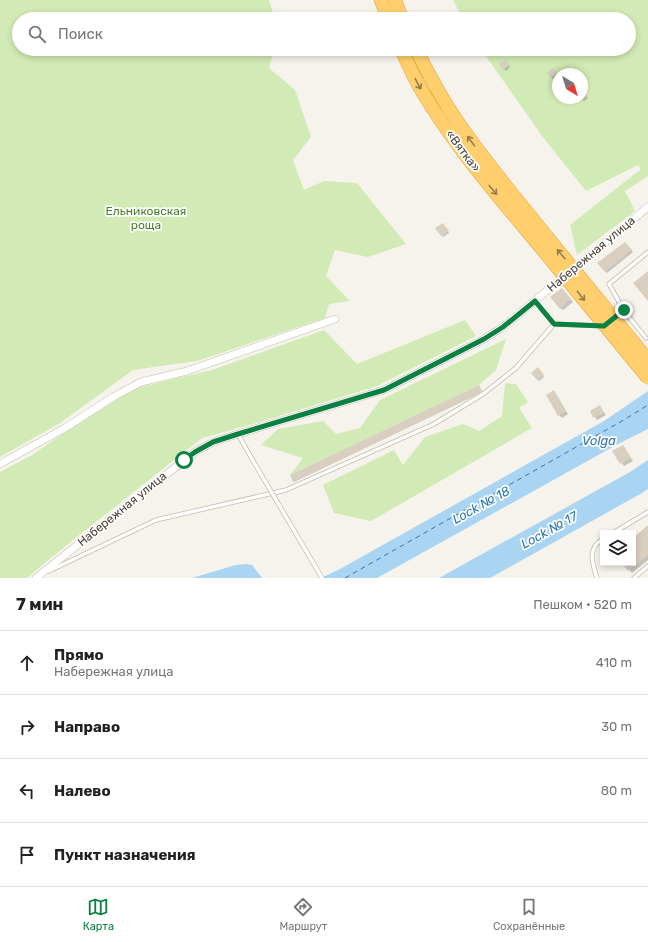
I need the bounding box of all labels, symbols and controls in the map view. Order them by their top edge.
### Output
search box [12,12,636,56]
icon: search [26,23,48,45]
text: Поиск [58,25,103,43]
north arrow [552,68,588,104]
one-way arrow [415,78,423,90]
street label: «Вятка» [443,127,483,175]
one-way arrow [467,135,475,146]
one-way arrow [489,185,498,195]
park label: Ельниковская роща [106,204,186,232]
street label: Набережная улица [544,213,638,295]
one-way arrow [556,249,565,259]
one-way arrow [576,290,585,301]
route end [615,301,633,319]
water label: Volga [582,433,616,449]
route start [175,451,193,469]
street label: Набережная улица [75,469,169,549]
water label: Lock № 18 [450,483,512,527]
water label: Lock № 17 [518,508,581,552]
map controls [600,530,636,566]
button: layers [600,530,636,566]
text: 7 мин [16,594,63,614]
text: Пешком · 520 m [533,597,632,612]
text: Прямо [54,646,104,664]
icon: ahead [16,652,38,674]
text: 410 m [596,655,632,670]
text: Набережная улица [54,664,173,679]
icon: right [16,716,38,738]
text: Направо [54,718,120,736]
text: 30 m [601,719,632,734]
icon: left [16,780,38,802]
text: Налево [54,782,111,800]
text: 80 m [601,783,632,798]
icon: arrive [16,844,38,866]
text: Пункт назначения [54,846,196,864]
tab: Карта [83,896,114,933]
tab: Маршрут [279,896,327,933]
tab: Сохранённые [493,896,565,933]

